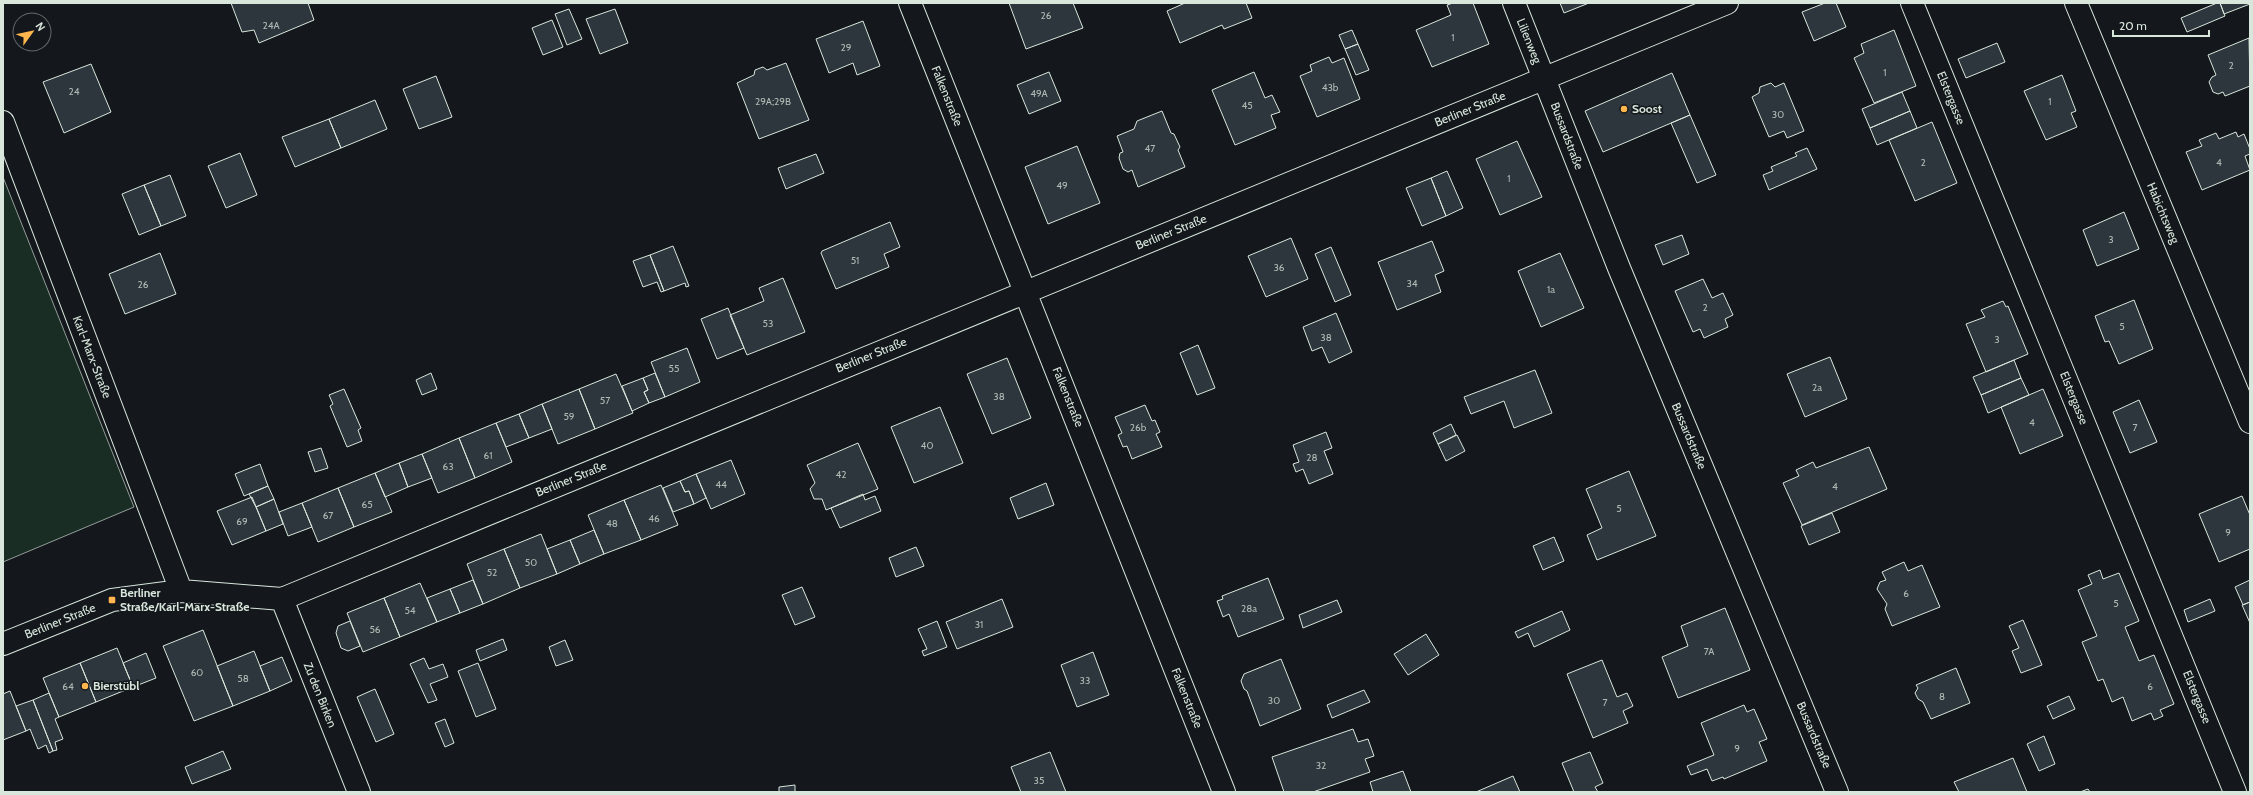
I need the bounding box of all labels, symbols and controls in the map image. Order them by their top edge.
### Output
house number: 26 [1041,9,1052,22]
north arrow [12,12,52,52]
scale bar [2113,12,2209,38]
street label: Lilienweg [1514,16,1546,67]
text: 20 m [2119,18,2147,33]
text: N [32,19,48,34]
house number: 24A [262,19,280,32]
house number: 1 [1451,31,1455,44]
house number: 29 [841,41,852,54]
house number: 2 [2228,59,2234,72]
street label: Falkenstraße [929,63,966,128]
house number: 1 [1883,66,1887,79]
street label: Elstergasse [1934,69,1969,127]
house number: 43b [1322,81,1339,94]
house number: 24 [68,85,80,98]
house number: 49A [1030,87,1049,100]
street label: Berliner Straße [1432,88,1507,130]
house number: 29A;29B [755,95,791,108]
house number: 1 [2048,95,2052,108]
house number: 45 [1241,99,1253,112]
street label: Bussardstraße [1548,100,1587,172]
place label: Soost [1632,101,1662,116]
marker: Soost [1619,104,1629,114]
house number: 30 [1772,108,1784,121]
house number: 47 [1145,142,1155,155]
house number: 2 [1920,156,1926,169]
house number: 4 [2216,156,2222,169]
house number: 1 [1507,172,1511,185]
house number: 49 [1056,179,1068,192]
street label: Habichtsweg [2144,180,2183,247]
street label: Berliner Straße [1133,211,1208,253]
house number: 3 [2108,233,2114,246]
house number: 51 [851,254,859,267]
house number: 36 [1273,261,1285,274]
house number: 34 [1406,277,1418,290]
house number: 26 [138,278,149,291]
house number: 1a [1547,283,1555,296]
house number: 2 [1702,301,1708,314]
street label: Karl-Marx-Straße [70,313,115,400]
house number: 53 [763,317,773,330]
house number: 5 [2119,320,2125,333]
house number: 38 [1320,331,1332,344]
house number: 3 [1994,333,2000,346]
street label: Berliner Straße [833,334,908,376]
house number: 55 [669,362,679,375]
street label: Falkenstraße [1050,364,1087,429]
street label: Elstergasse [2057,369,2092,427]
house number: 2a [1812,381,1822,394]
house number: 38 [993,390,1005,403]
house number: 57 [600,394,610,407]
street label: Bussardstraße [1669,400,1710,471]
house number: 59 [563,410,575,423]
house number: 4 [2029,416,2035,429]
house number: 26b [1130,421,1147,434]
house number: 7 [2132,421,2138,434]
house number: 40 [921,439,933,452]
house number: 61 [484,449,492,462]
house number: 28 [1306,451,1318,464]
street label: Berliner Straße [533,458,608,500]
house number: 63 [442,460,454,473]
house number: 42 [835,468,847,481]
house number: 44 [715,478,727,491]
house number: 4 [1832,480,1838,493]
house number: 65 [361,498,373,511]
house number: 5 [1616,502,1622,515]
house number: 67 [323,509,333,522]
house number: 46 [648,512,660,525]
house number: 69 [236,515,248,528]
house number: 48 [606,517,618,530]
house number: 9 [2225,526,2231,539]
house number: 50 [525,556,537,569]
house number: 52 [487,566,497,579]
place label: Berliner Straße/Karl-Marx-Straße [120,585,249,614]
house number: 6 [1903,587,1909,600]
marker: Berliner Straße/Karl-Marx-Straße [107,595,117,605]
house number: 5 [2113,597,2119,610]
street label: Berliner Straße [22,600,97,642]
house number: 28a [1241,602,1257,615]
house number: 54 [404,604,416,617]
house number: 31 [975,618,983,631]
house number: 56 [369,623,381,636]
house number: 7A [1704,645,1715,658]
street label: Zu den Birken [301,660,340,730]
street label: Falkenstraße [1169,665,1206,730]
house number: 60 [191,666,203,679]
street label: Elstergasse [2180,668,2215,726]
house number: 58 [237,672,249,685]
house number: 33 [1080,674,1090,687]
place label: Bierstübl [93,678,139,693]
house number: 64 [62,680,74,693]
house number: 6 [2147,680,2153,693]
marker: Bierstübl [80,681,90,691]
house number: 8 [1939,690,1945,703]
house number: 30 [1268,694,1280,707]
house number: 7 [1602,696,1608,709]
street label: Bussardstraße [1794,699,1835,770]
house number: 9 [1734,742,1740,755]
house number: 32 [1316,759,1326,772]
house number: 35 [1034,774,1044,787]

